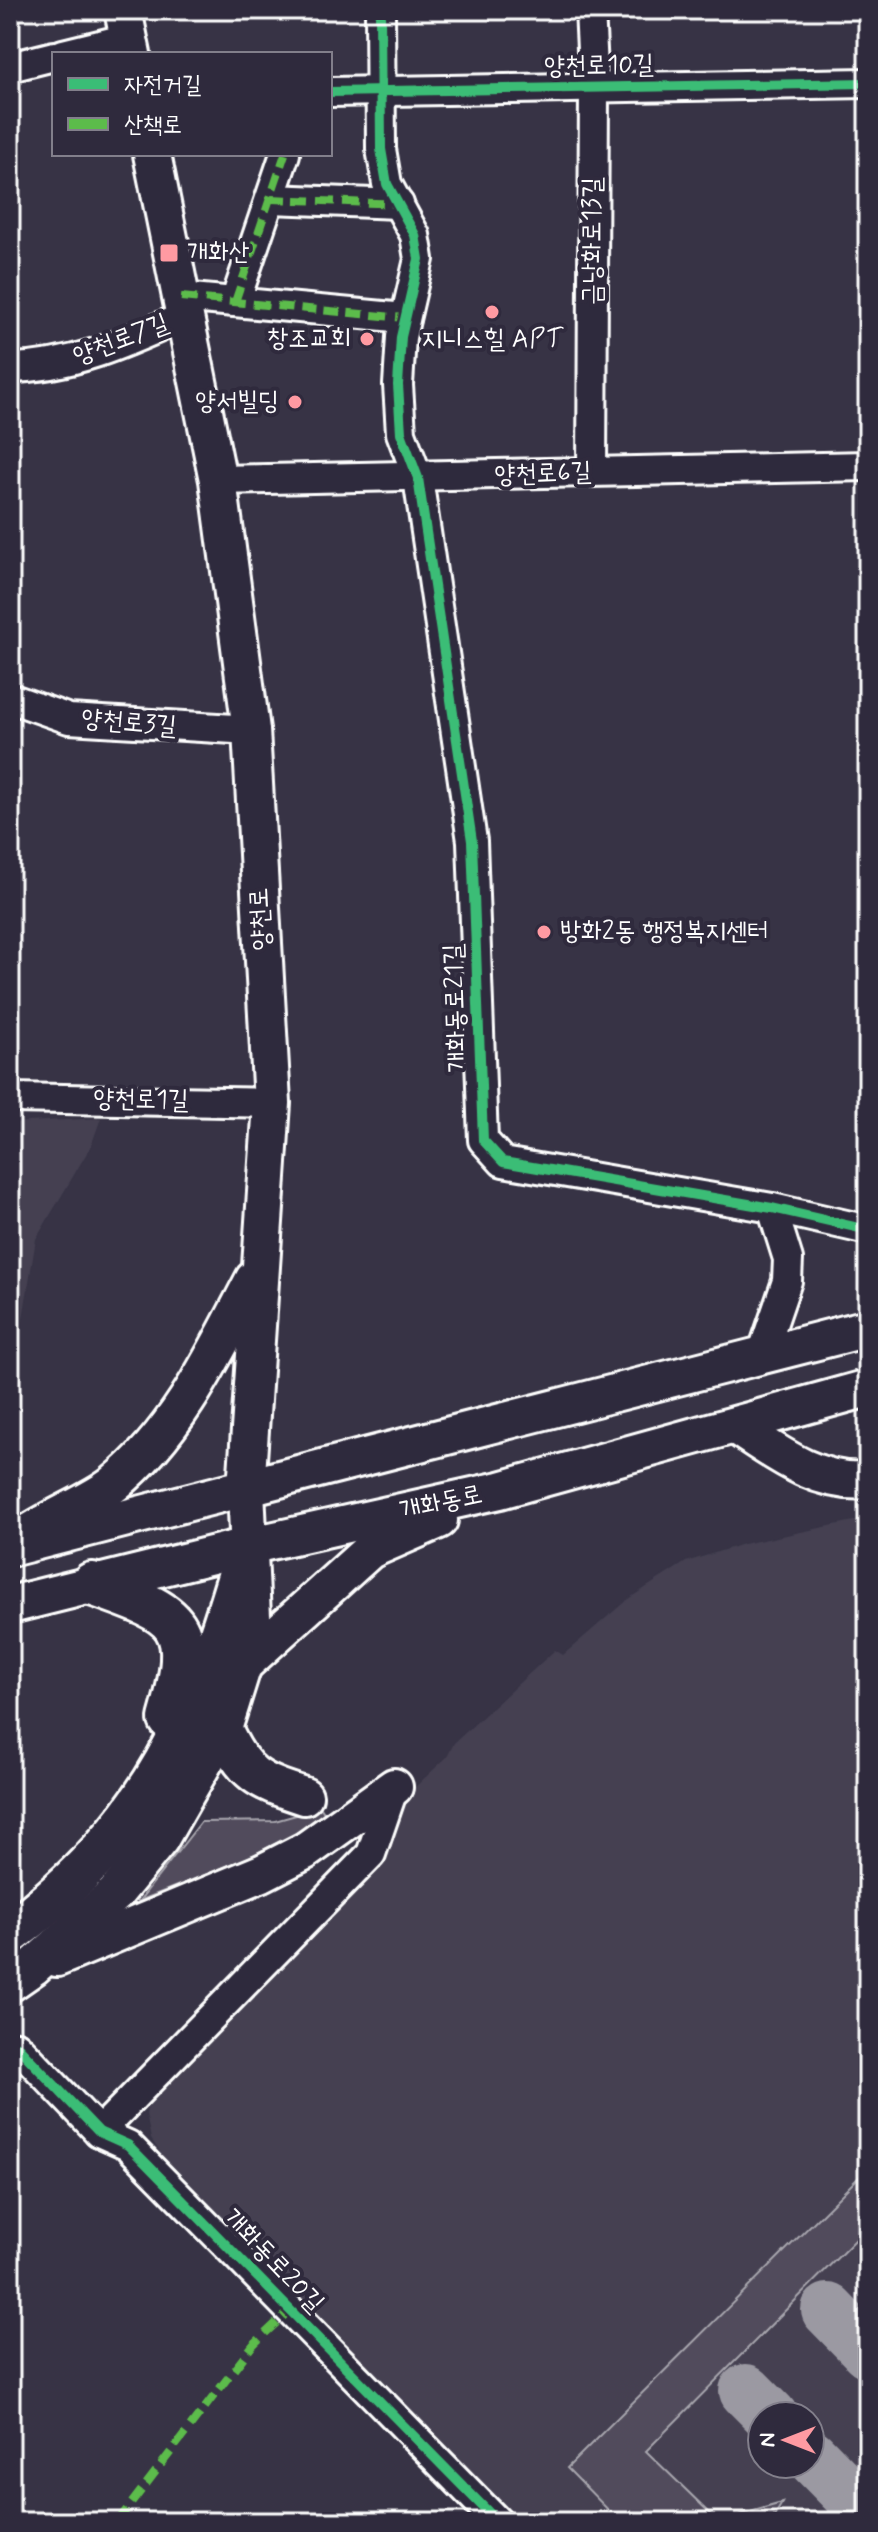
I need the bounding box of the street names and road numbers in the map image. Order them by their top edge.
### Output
street label: 양천로10길 [544,48,654,84]
street label: 금낭화로13길 [576,177,610,305]
street label: 양천로7길 [68,306,174,374]
street label: 양천로6길 [494,455,592,493]
street label: 양천로3길 [80,702,178,744]
street label: 양천로 [242,887,280,951]
street label: 개화동로21길 [437,943,475,1073]
street label: 양천로1길 [93,1082,189,1118]
street label: 개화동로 [397,1478,485,1528]
street label: 개화동로20길 [215,2202,331,2320]

